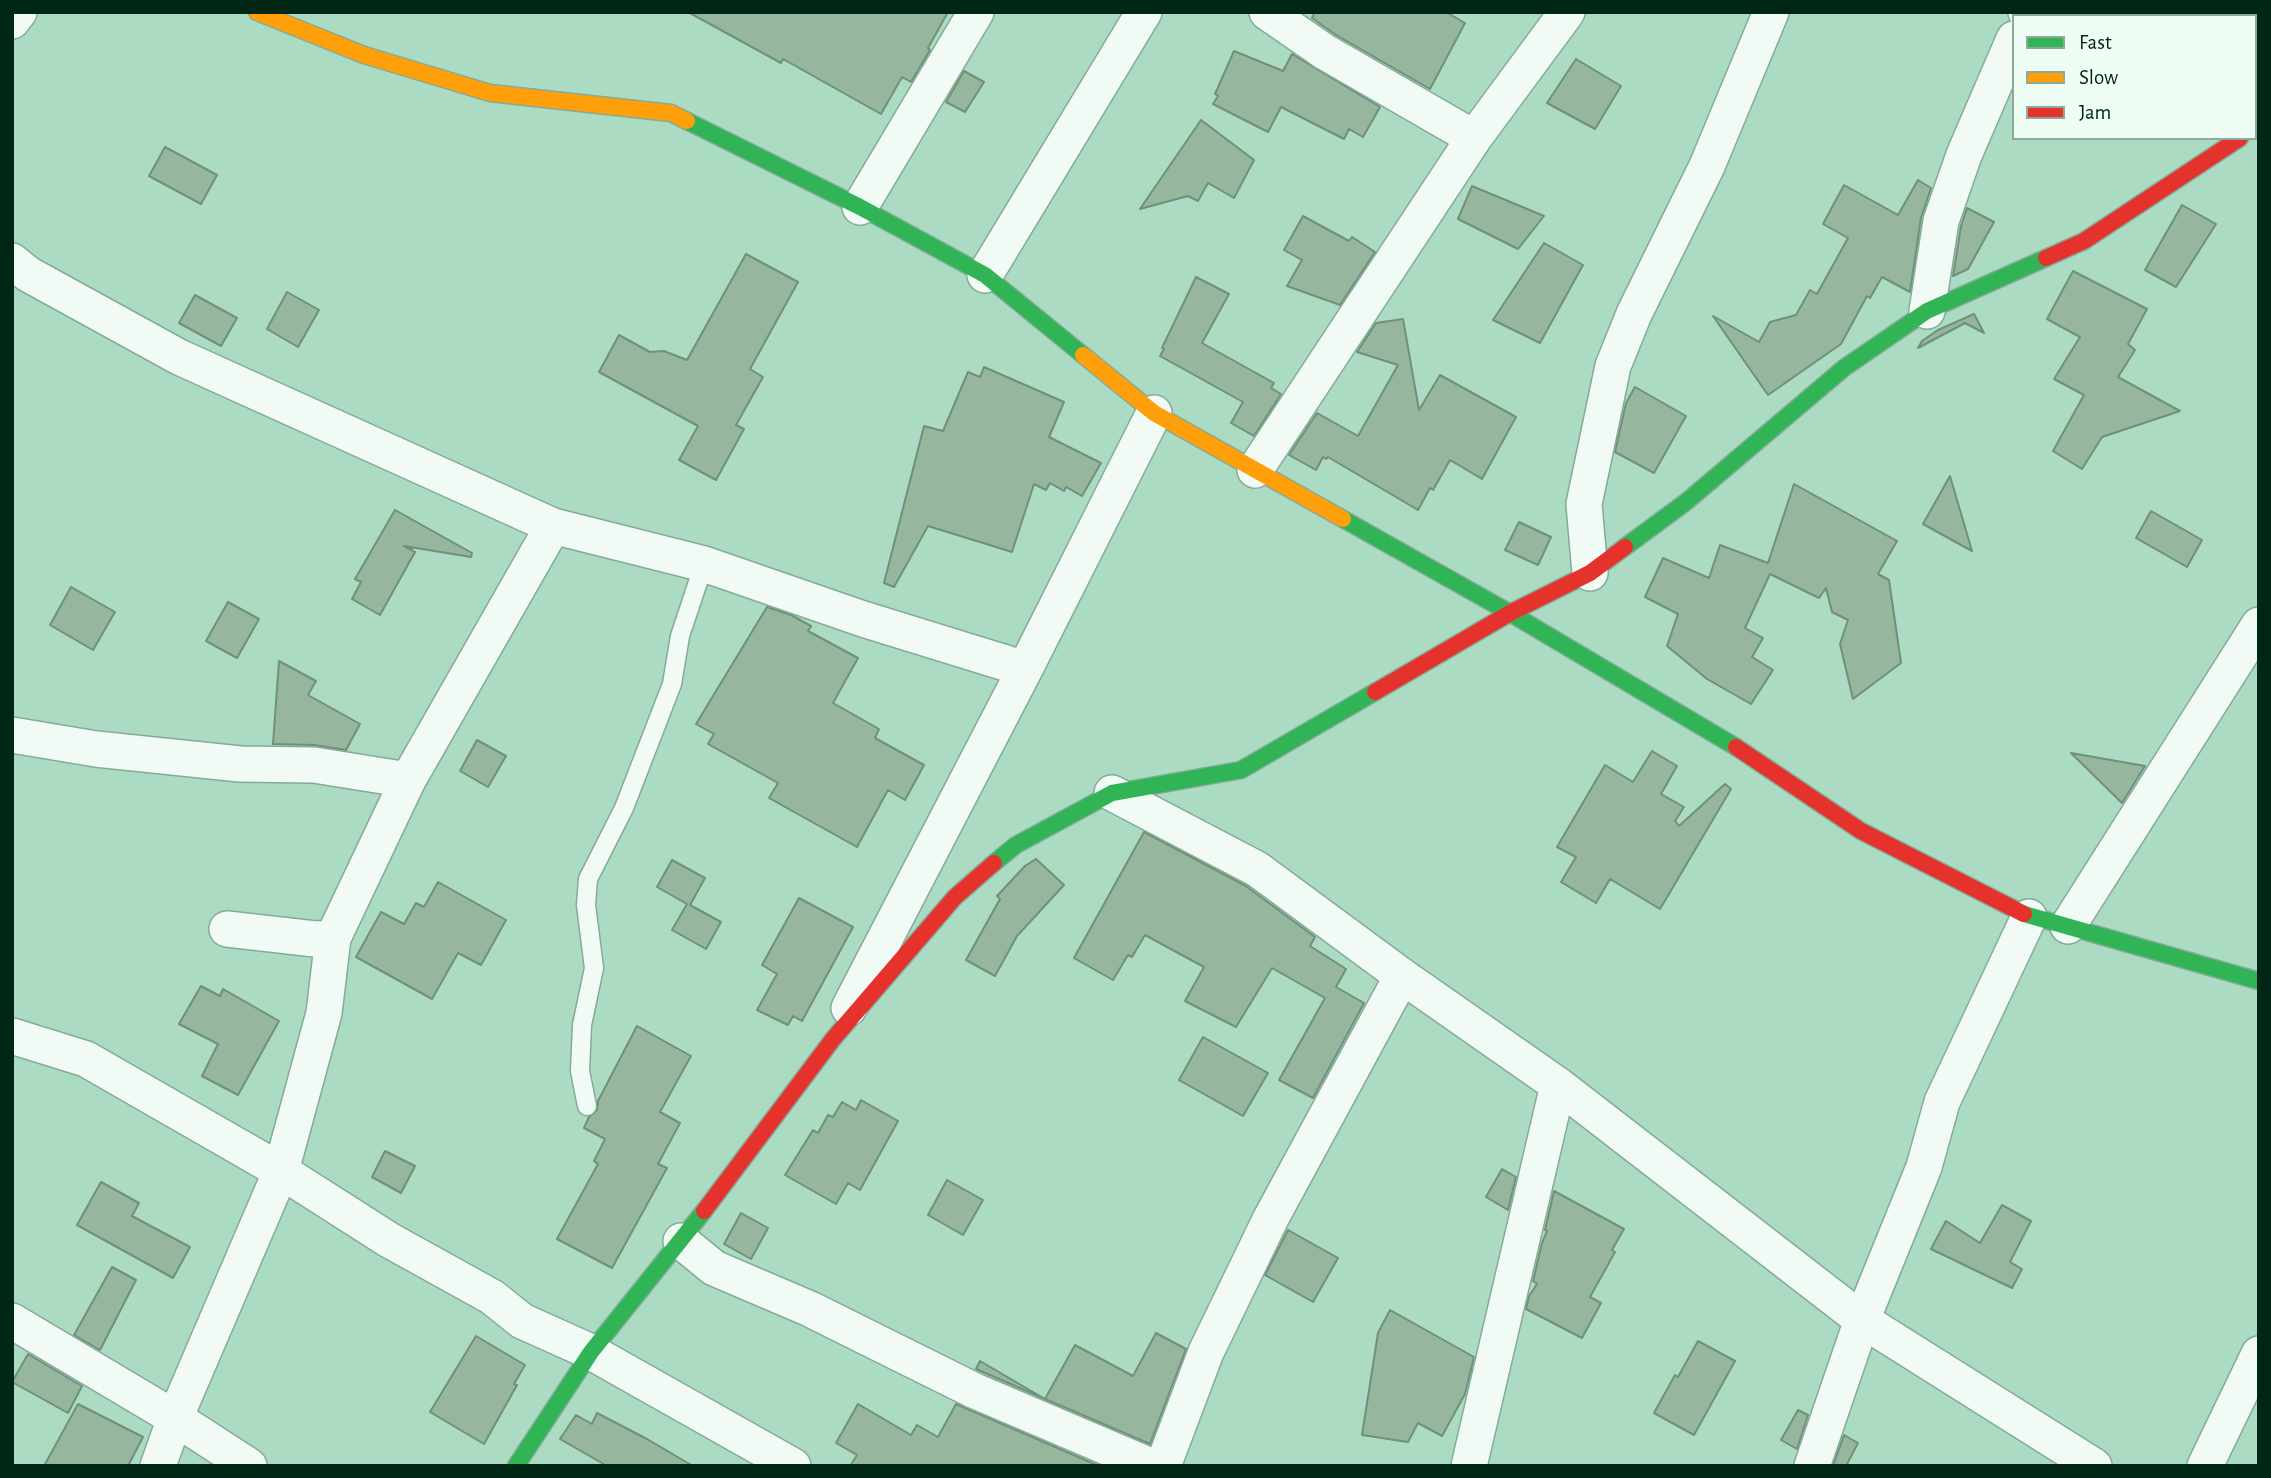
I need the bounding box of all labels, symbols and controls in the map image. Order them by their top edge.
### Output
legend [2012,14,2257,140]
text: Fast [2079,32,2112,53]
text: Slow [2079,67,2118,88]
text: Jam [2079,102,2111,123]

